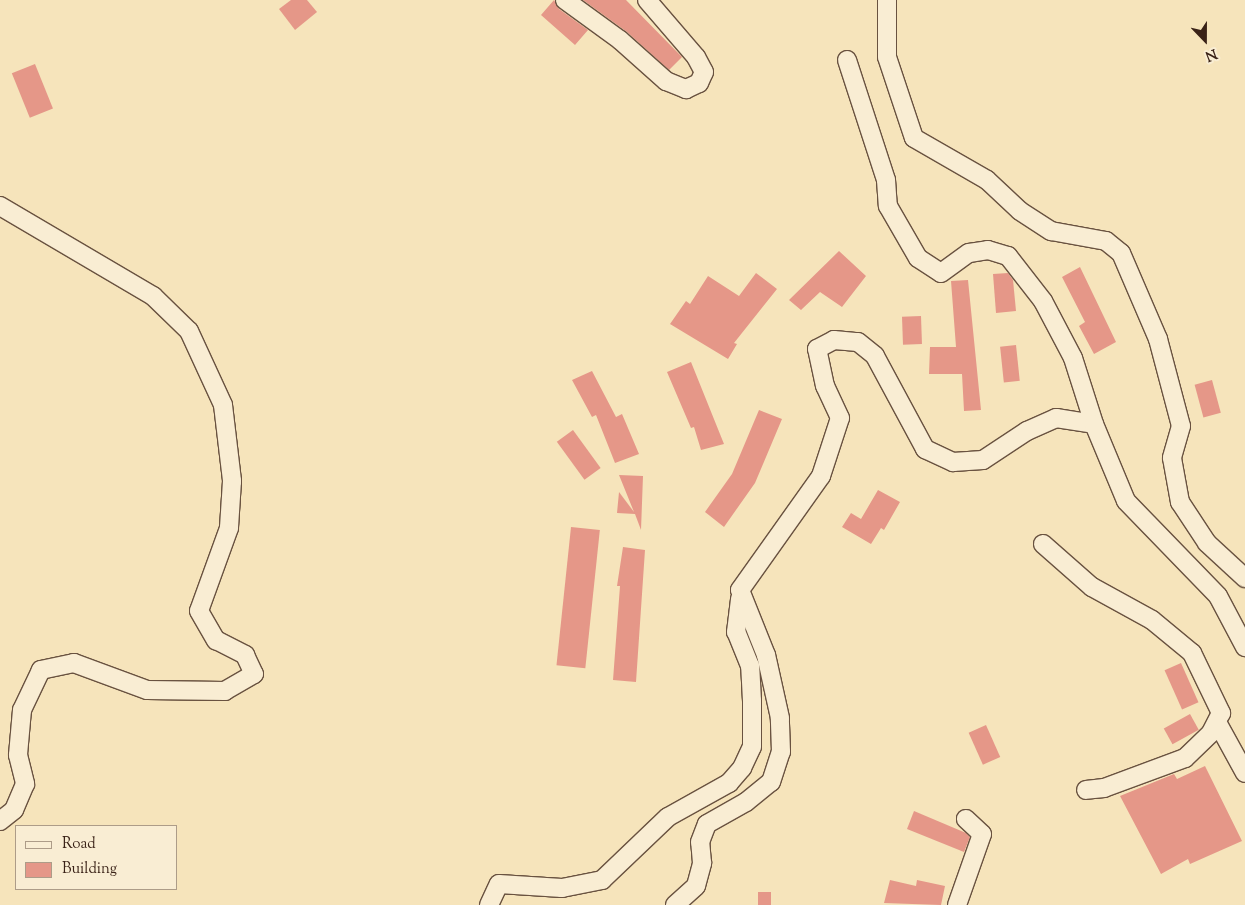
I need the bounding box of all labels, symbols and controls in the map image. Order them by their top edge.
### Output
north arrow [1180,15,1230,65]
text: N [1202,43,1220,65]
legend [15,825,178,890]
text: Road [62,834,96,855]
text: Building [62,859,117,880]

